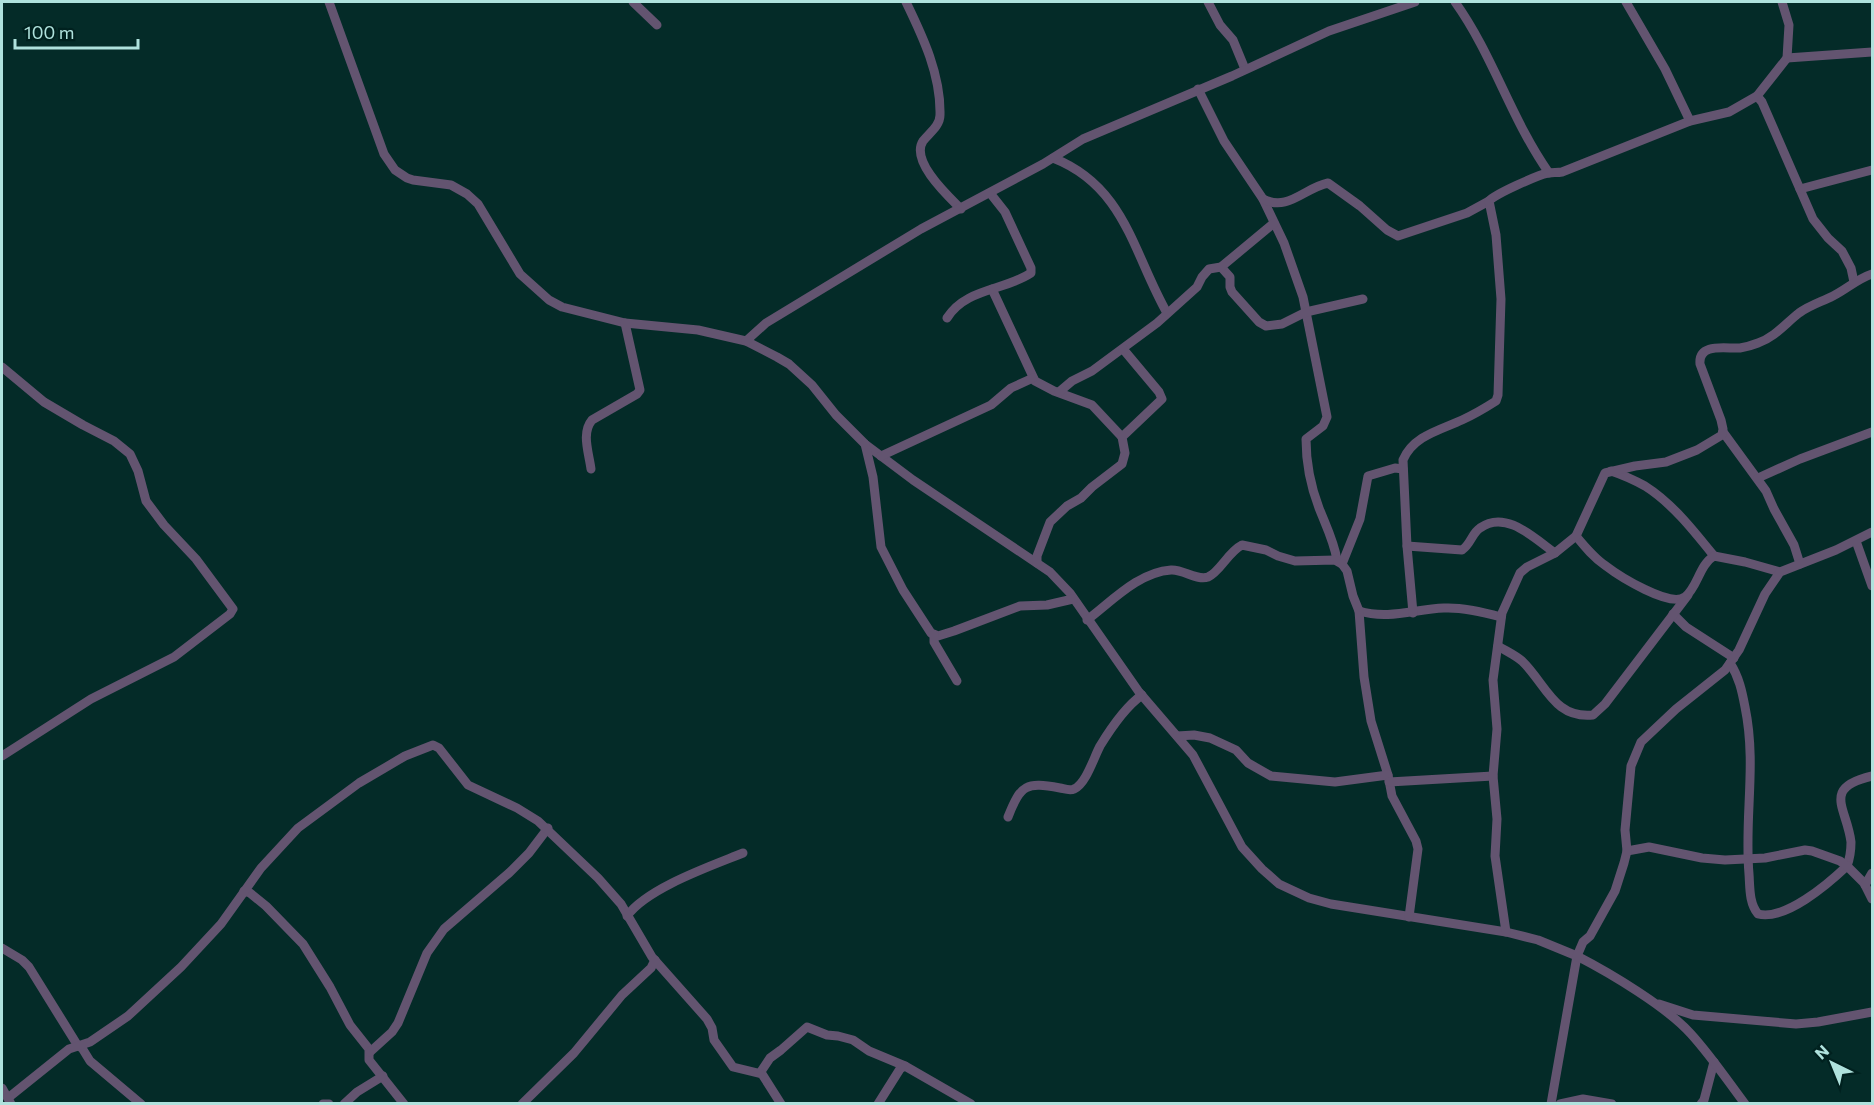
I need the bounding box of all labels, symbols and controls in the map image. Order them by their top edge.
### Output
scale bar [15,12,138,50]
text: 100 m [24,21,74,43]
north arrow [1802,1033,1862,1093]
text: N [1811,1041,1832,1063]

